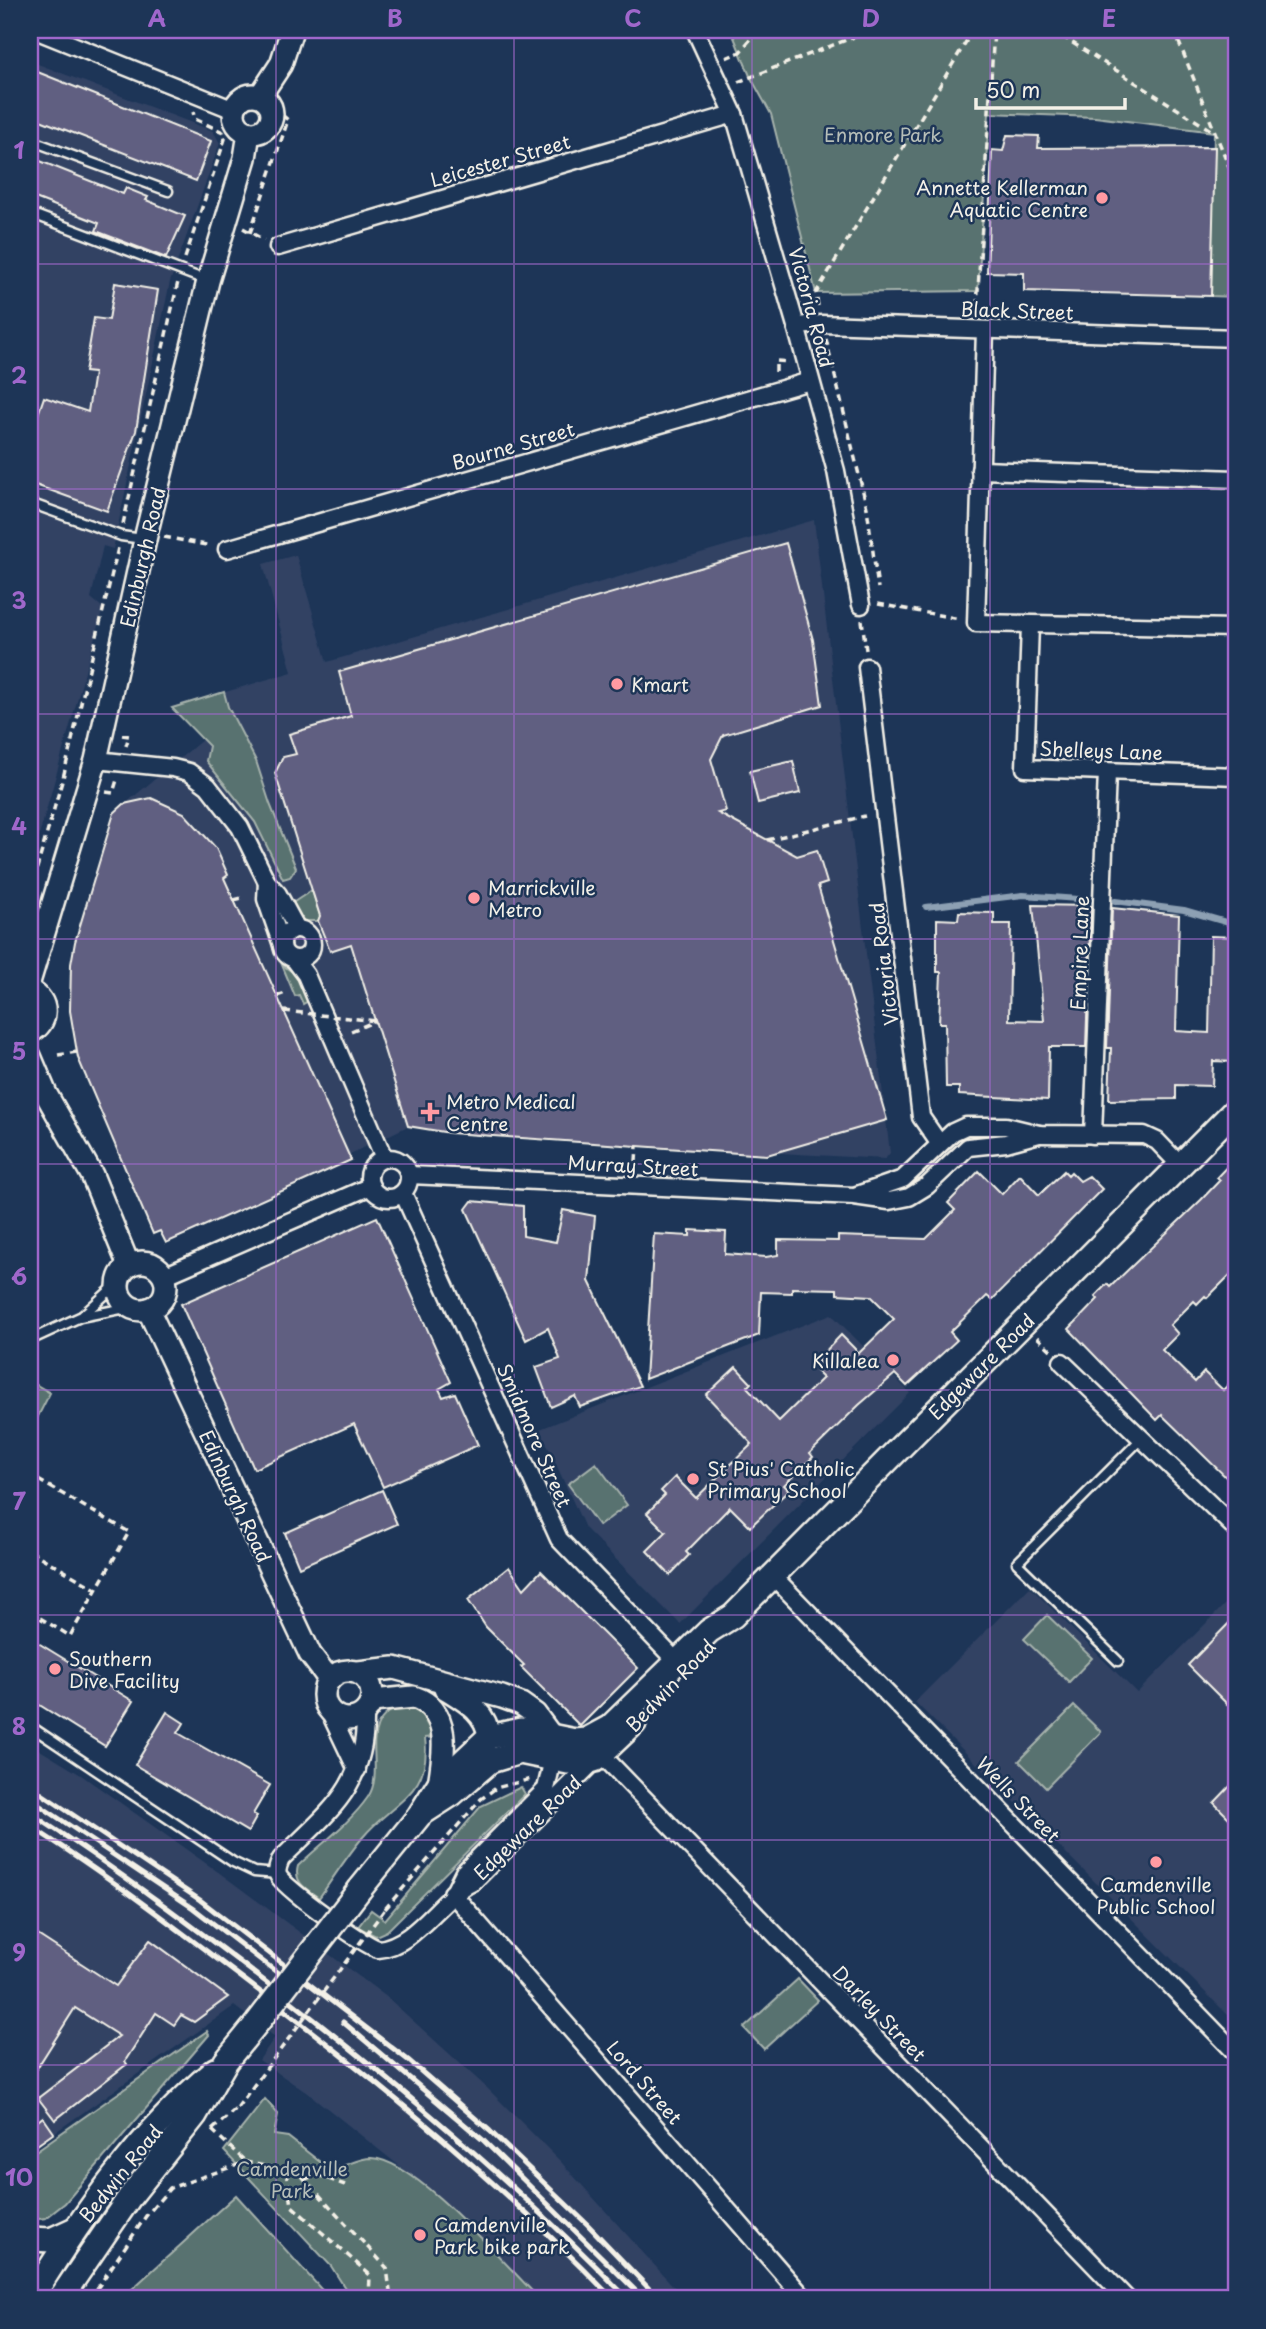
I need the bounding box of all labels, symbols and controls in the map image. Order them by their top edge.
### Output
text: A [148,0,166,35]
text: B [387,0,403,35]
text: C [624,0,642,35]
text: D [862,0,880,35]
text: E [1102,0,1116,35]
scale bar [976,66,1124,110]
text: 50 m [986,73,1040,105]
park label: Enmore Park [824,120,942,148]
street label: Leicester Street [427,127,574,193]
text: 1 [14,132,25,167]
place label: Annette Kellerman Aquatic Centre [916,173,1088,223]
marker: Annette Kellerman Aquatic Centre [1094,190,1110,206]
street label: Victoria Road [782,244,842,370]
street label: Black Street [960,294,1074,326]
text: 2 [11,357,27,392]
street label: Bourne Street [448,414,578,476]
street label: Edinburgh Road [112,484,172,630]
text: 3 [11,582,27,617]
place label: Kmart [631,670,689,698]
marker: Kmart [609,676,625,692]
street label: Shelleys Lane [1039,734,1163,766]
text: 4 [11,808,27,843]
place label: Marrickville Metro [488,873,596,923]
marker: Marrickville Metro [466,890,482,906]
street label: Empire Lane [1063,895,1095,1011]
street label: Victoria Road [862,901,904,1027]
text: 5 [12,1033,26,1068]
place label: Metro Medical Centre [446,1087,576,1137]
marker: Metro Medical Centre [420,1102,440,1122]
street label: Murray Street [567,1148,699,1182]
text: 6 [11,1258,27,1293]
street label: Edgeware Road [921,1306,1041,1426]
place label: Killalea [812,1346,879,1374]
marker: Killalea [885,1352,901,1368]
street label: Smidmore Street [491,1358,579,1512]
street label: Edinburgh Road [193,1425,279,1567]
place label: St Pius' Catholic Primary School [707,1454,854,1504]
marker: St Pius' Catholic Primary School [685,1471,701,1487]
text: 7 [12,1483,26,1518]
street label: Bedwin Road [619,1632,721,1738]
place label: Southern Dive Facility [69,1644,180,1694]
marker: Southern Dive Facility [47,1661,63,1677]
text: 8 [12,1708,26,1743]
street label: Wells Street [971,1750,1067,1848]
street label: Edgeware Road [467,1768,587,1886]
marker: Camdenville Public School [1148,1854,1164,1870]
place label: Camdenville Public School [1097,1870,1215,1920]
text: 9 [12,1934,26,1969]
street label: Darley Street [827,1959,933,2067]
street label: Lord Street [601,2034,689,2130]
street label: Bedwin Road [72,2118,168,2228]
park label: Camdenville Park [236,2154,348,2204]
text: 10 [5,2159,33,2194]
place label: Camdenville Park bike park [434,2210,570,2260]
marker: Camdenville Park bike park [412,2227,428,2243]

